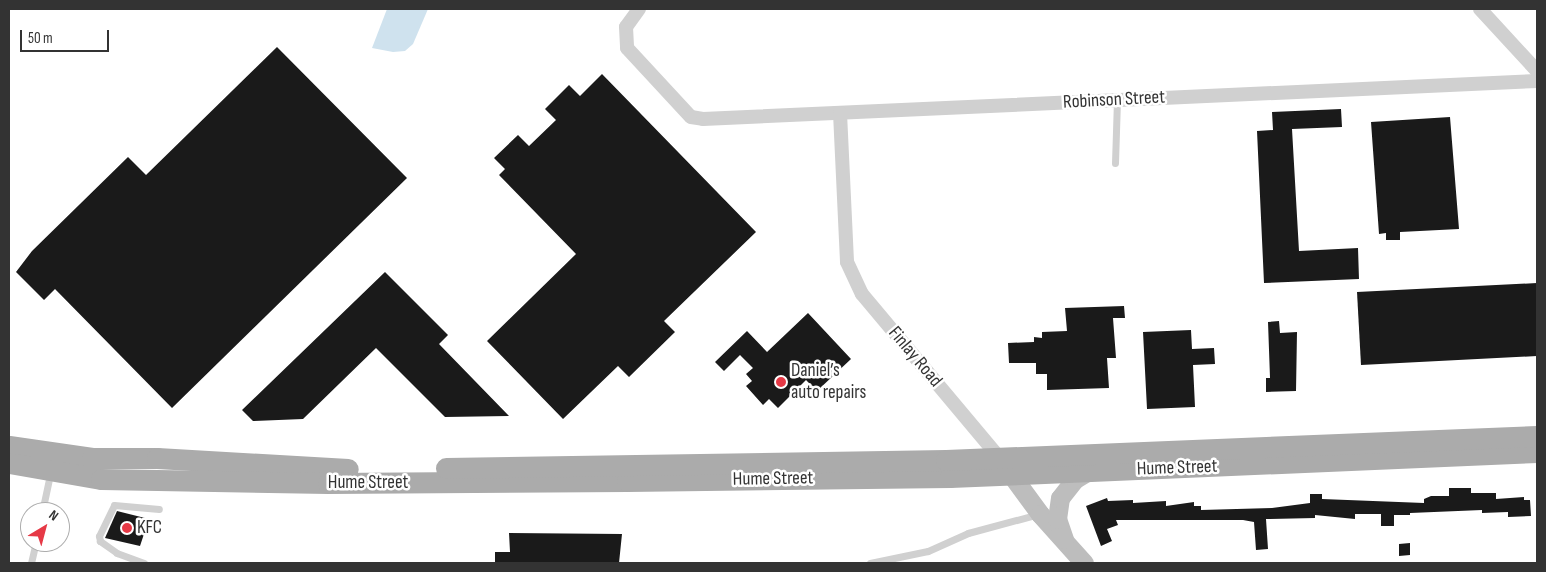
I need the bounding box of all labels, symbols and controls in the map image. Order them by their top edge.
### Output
scale bar [22,20,111,52]
text: 50 m [28,29,53,48]
street label: Robinson Street [1063,86,1165,114]
street label: Finlay Road [883,322,947,392]
place label: Daniel’s auto repairs [791,360,866,404]
marker: Daniel’s auto repairs [775,376,787,388]
street label: Hume Street [1136,455,1218,481]
street label: Hume Street [733,467,813,491]
street label: Hume Street [328,472,408,494]
north arrow [20,502,70,552]
text: N [46,506,62,524]
place label: KFC [137,517,162,539]
marker: KFC [121,522,133,534]

